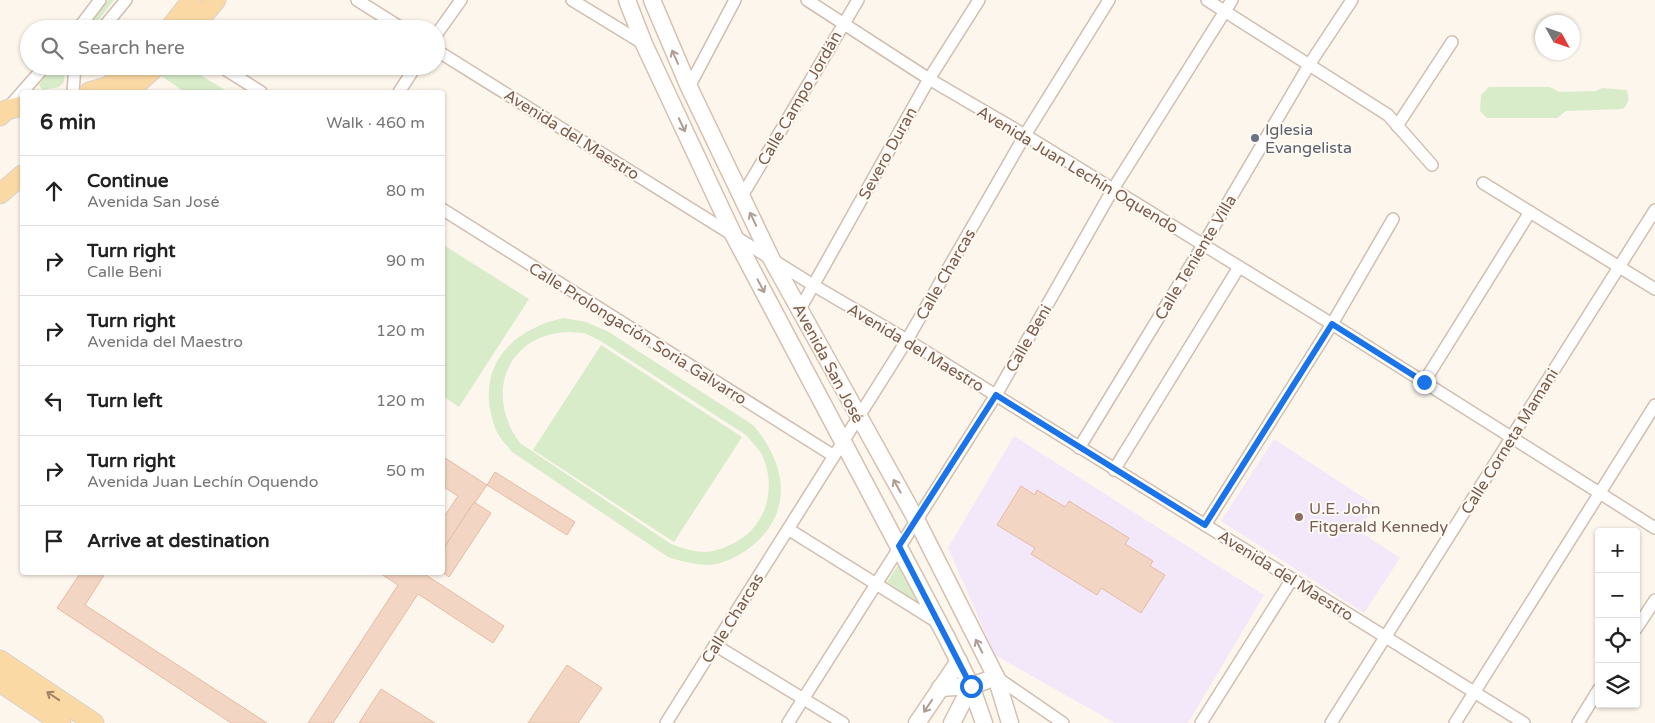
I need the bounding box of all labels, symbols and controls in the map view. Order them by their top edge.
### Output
north arrow [1535,15,1580,60]
search box [20,20,445,75]
street label: Calle Campo Jordán [753,28,847,169]
icon: search [38,34,66,62]
text: Search here [78,37,185,59]
one-way arrow [670,50,680,65]
street label: Avenida del Maestro [500,85,643,185]
street label: Avenida Juan Lechín Oquendo [973,102,1182,238]
street label: Severo Duran [854,104,921,203]
text: 6 min [40,110,96,135]
text: Walk · 460 m [326,113,425,133]
one-way arrow [677,117,687,132]
place label: Iglesia Evangelista [1265,120,1352,158]
marker: Iglesia Evangelista [1249,132,1261,144]
text: Continue [87,170,169,192]
icon: ahead [40,177,68,205]
text: 80 m [386,181,425,201]
street label: Calle Teniente Villa [1151,191,1241,324]
text: Avenida San José [87,192,219,212]
one-way arrow [748,212,758,227]
street label: Calle Charcas [912,225,980,324]
text: Turn right [87,240,175,262]
icon: right [40,247,68,275]
text: 90 m [386,251,425,271]
street label: Calle Prolongación Soria Galvarro [525,258,750,409]
text: Calle Beni [87,262,162,282]
one-way arrow [757,278,766,293]
street label: Avenida del Maestro [844,299,987,397]
street label: Avenida San José [788,300,868,427]
street label: Calle Beni [1001,301,1056,376]
text: Turn right [87,310,175,332]
icon: right [40,317,68,345]
text: 120 m [376,321,425,341]
text: Avenida del Maestro [87,332,243,352]
street label: Calle Corneta Mamani [1457,365,1563,518]
route end [1413,371,1436,394]
icon: left [40,387,68,415]
text: Turn left [87,390,163,412]
text: 120 m [376,391,425,411]
text: Turn right [87,450,175,472]
icon: right [40,457,68,485]
text: 50 m [386,461,425,481]
text: Avenida Juan Lechín Oquendo [87,472,318,492]
one-way arrow [891,479,901,493]
place label: U.E. John Fitgerald Kennedy [1309,499,1448,537]
marker: U.E. John Fitgerald Kennedy [1293,511,1305,523]
street label: Avenida del Maestro [1214,526,1357,626]
icon: arrive [40,527,68,555]
map controls [1595,528,1640,708]
button: + [1595,528,1640,573]
text: Arrive at destination [87,530,270,552]
street label: Calle Charcas [697,570,768,667]
button: − [1595,573,1640,618]
button: locate [1595,618,1640,663]
one-way arrow [974,638,984,653]
button: layers [1595,663,1640,708]
route start [960,675,983,698]
one-way arrow [47,691,61,701]
one-way arrow [923,698,933,712]

